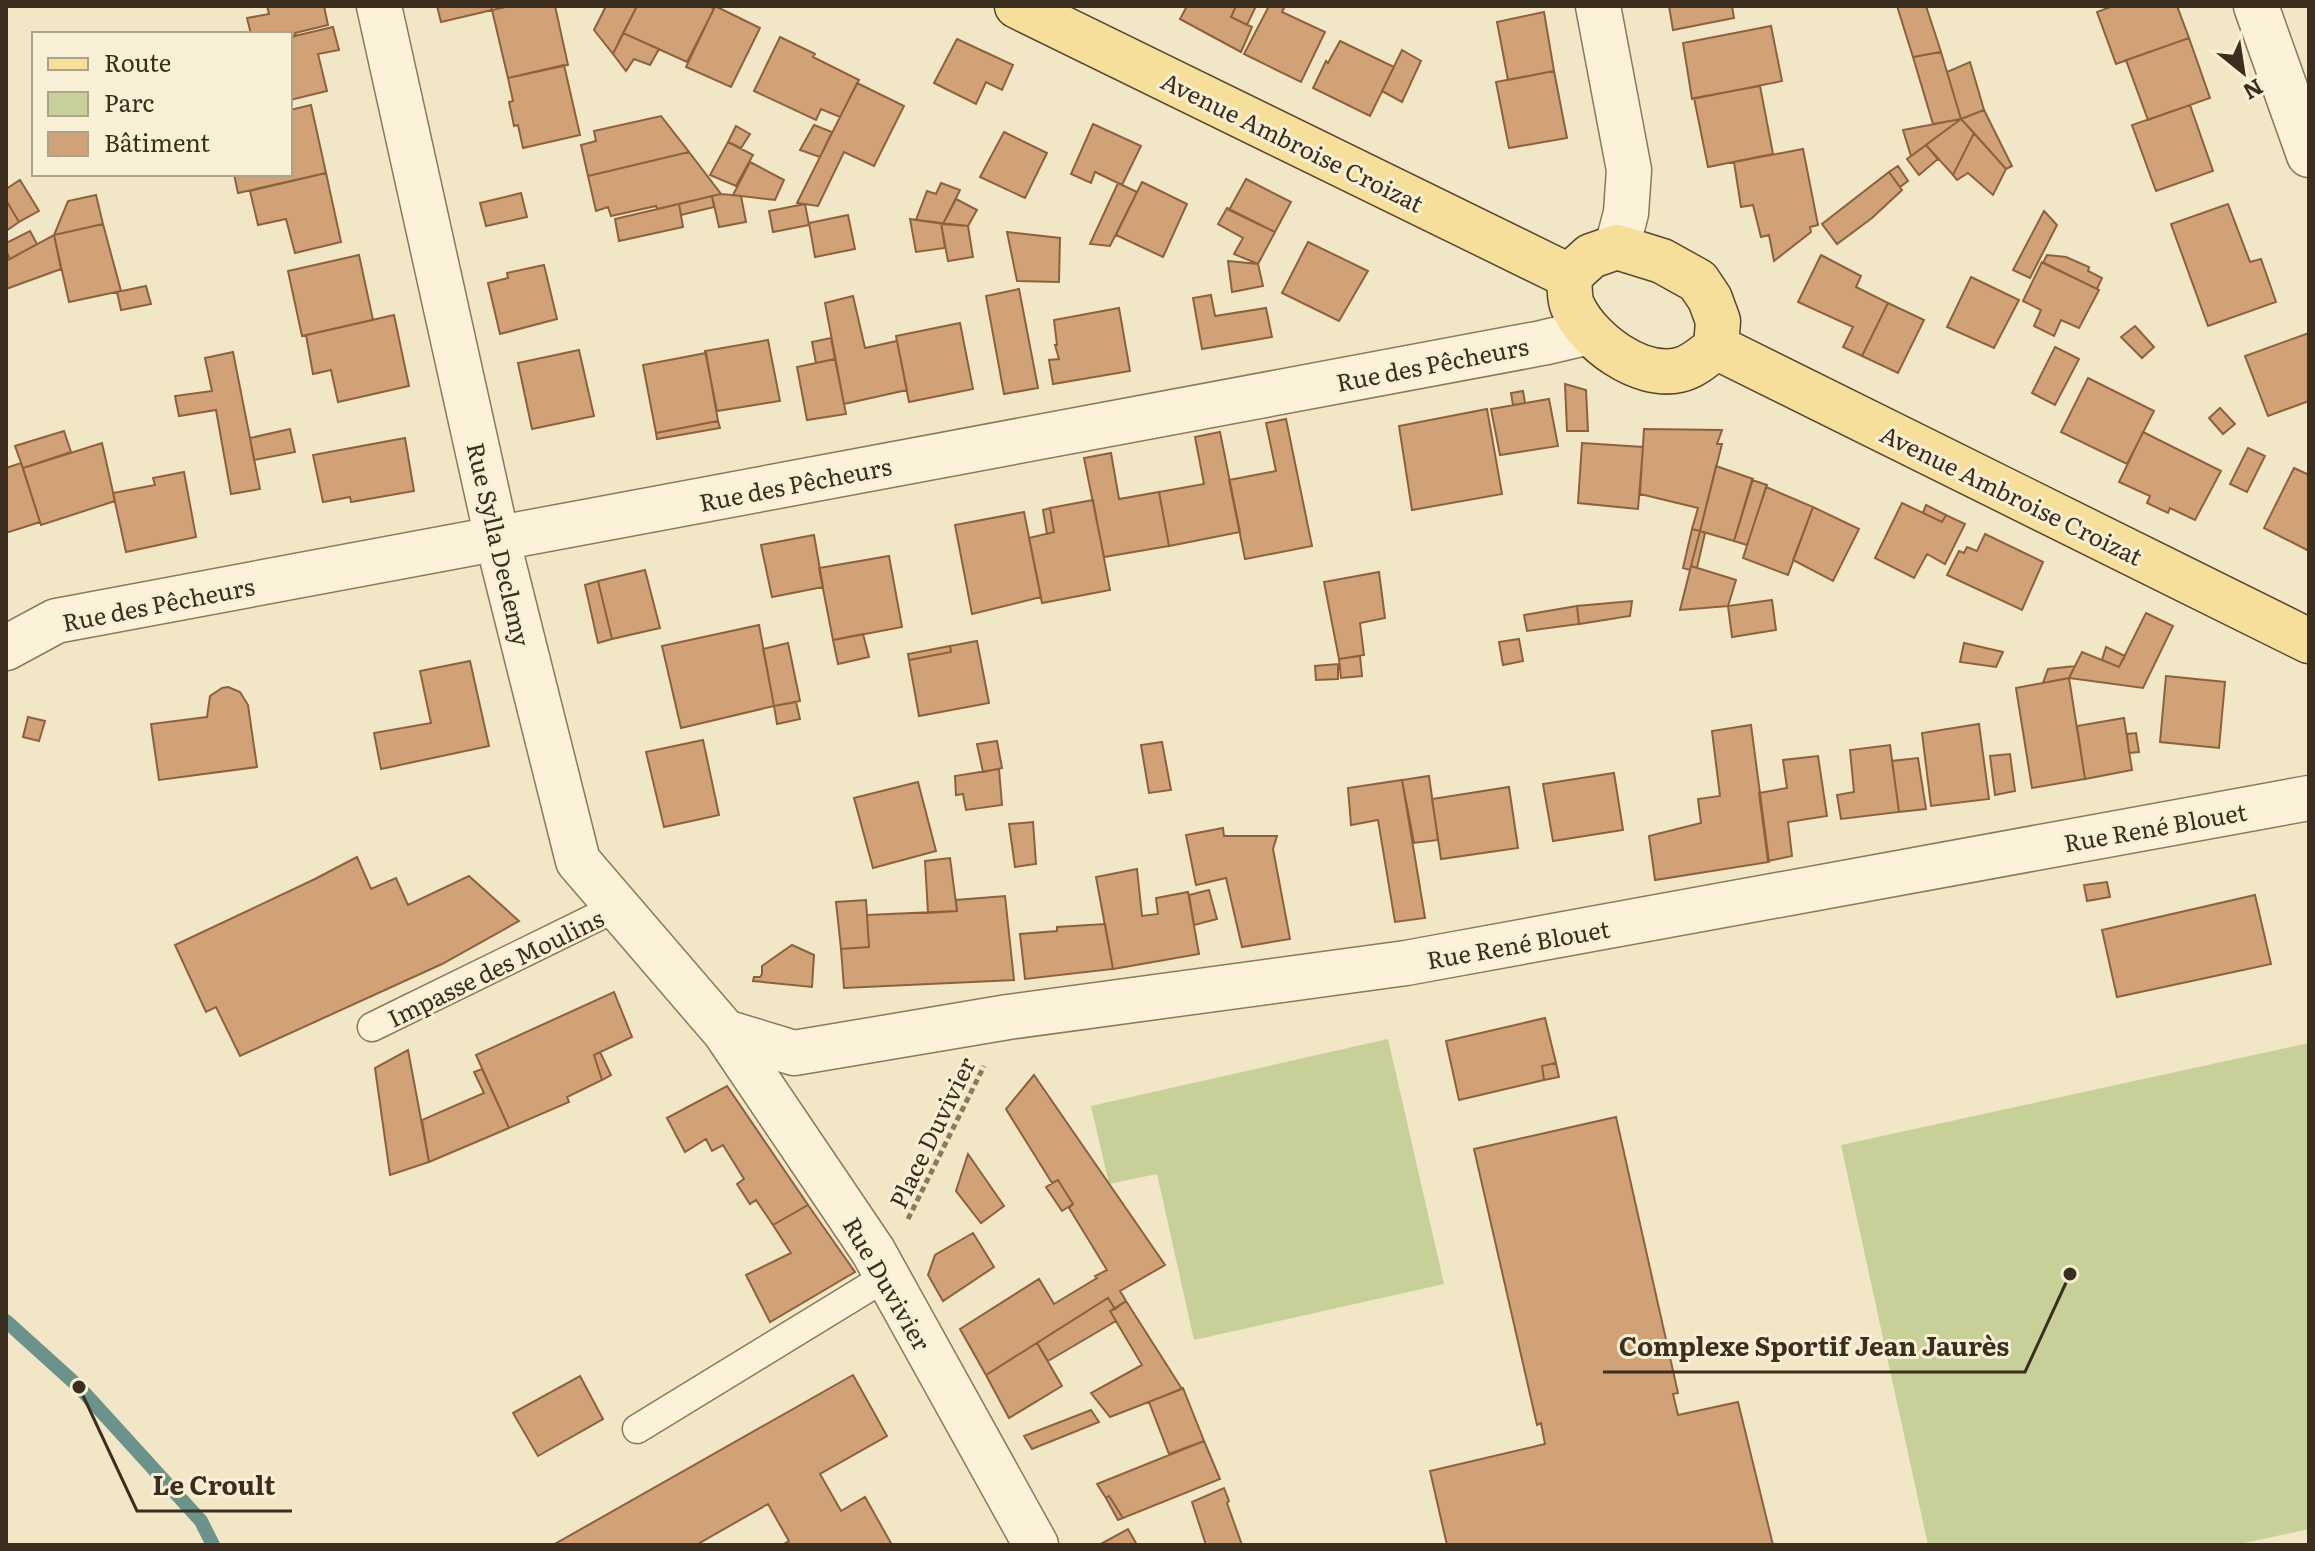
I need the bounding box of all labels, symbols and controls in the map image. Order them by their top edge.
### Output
legend [32,32,292,176]
north arrow [2203,32,2283,112]
text: Route [104,44,171,79]
street label: Avenue Ambroise Croizat [1156,62,1430,220]
text: N [2238,72,2270,110]
text: Parc [104,84,154,119]
text: Bâtiment [104,124,210,159]
street label: Rue des Pêcheurs [1333,327,1531,399]
street label: Avenue Ambroise Croizat [1875,415,2149,573]
street label: Rue Sylla Declemy [460,439,540,649]
street label: Rue des Pêcheurs [696,447,894,519]
street label: Rue des Pêcheurs [59,567,257,639]
street label: Rue René Blouet [2061,793,2250,859]
street label: Impasse des Moulins [381,899,609,1035]
street label: Rue René Blouet [1424,910,1613,976]
street label: Place Duvivier [879,1050,983,1214]
street label: Rue Duvivier [836,1210,941,1357]
callout: Complexe Sportif Jean Jaurès [1603,1322,2025,1372]
text: Complexe Sportif Jean Jaurès [1619,1325,2009,1364]
callout: Le Croult [137,1461,292,1511]
text: Le Croult [153,1464,276,1503]

